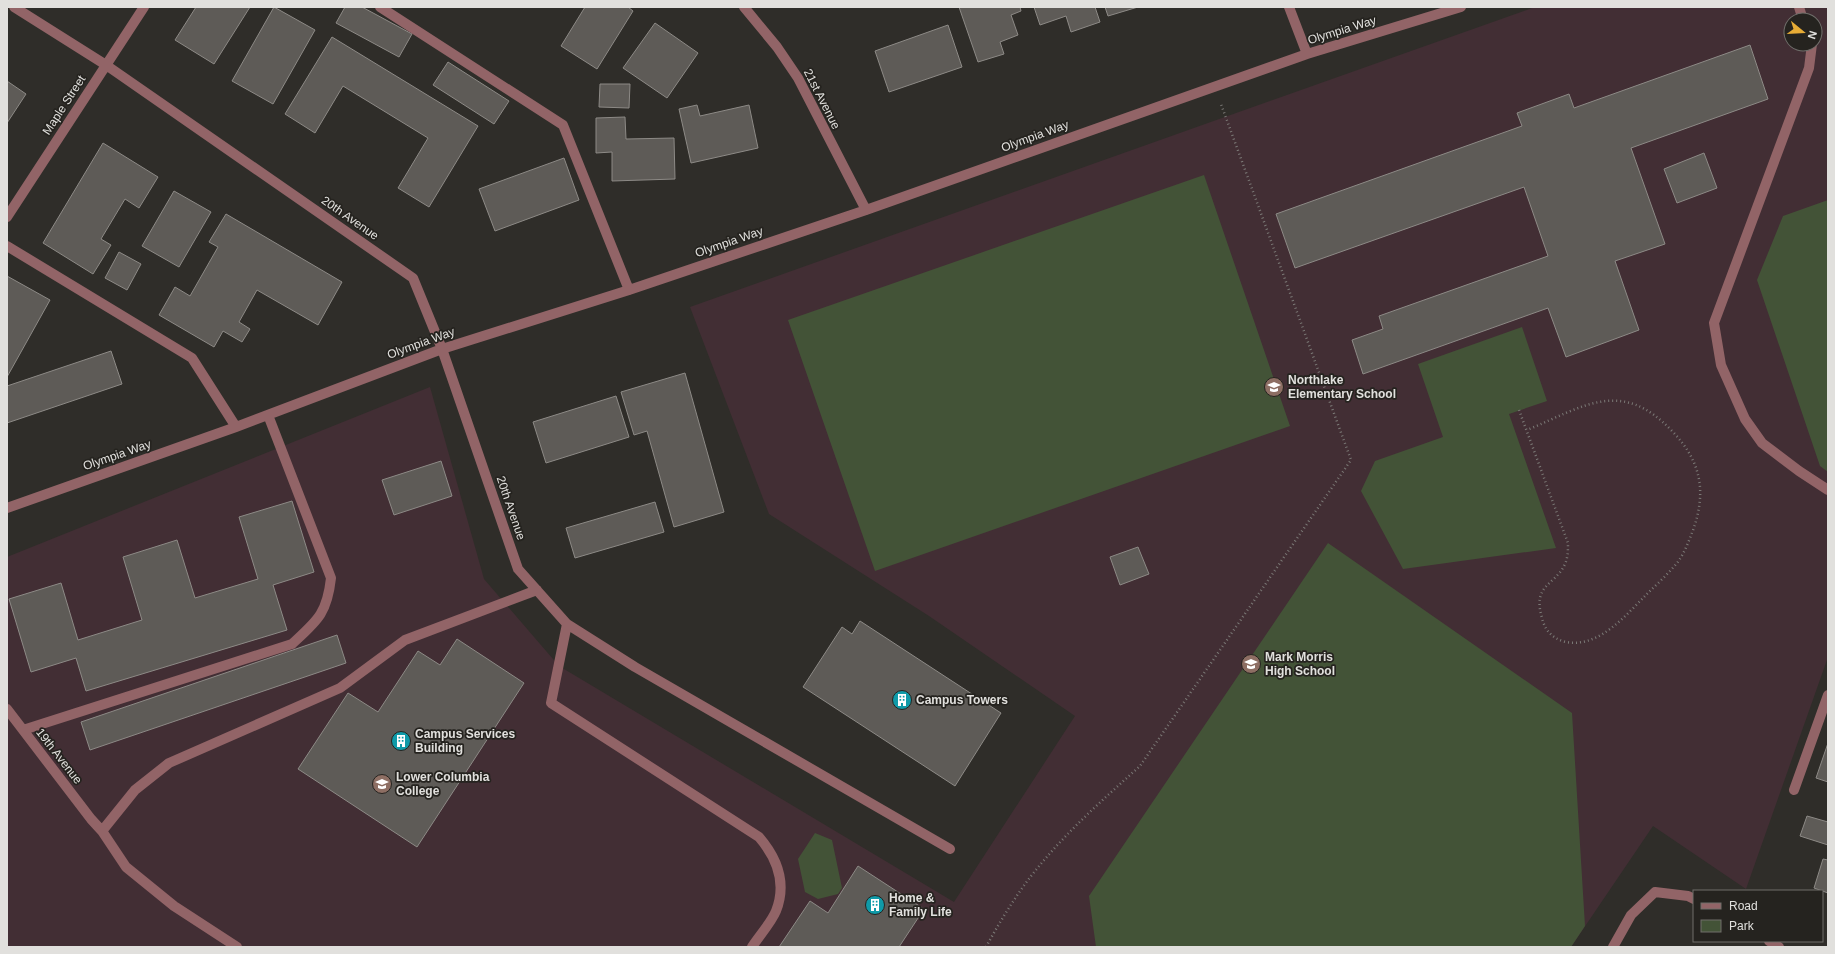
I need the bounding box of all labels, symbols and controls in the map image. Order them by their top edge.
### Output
north arrow [1783,12,1823,52]
street label: Olympia Way [1306,13,1378,47]
text: N [1806,29,1819,41]
street label: 21st Avenue [801,66,843,132]
street label: Maple Street [40,72,89,137]
street label: Olympia Way [999,117,1071,155]
street label: 20th Avenue [319,193,382,243]
street label: Olympia Way [693,224,765,260]
street label: Olympia Way [385,324,457,362]
place label: Northlake Elementary School [1288,373,1396,401]
school or university icon: Northlake Elementary School [1263,376,1285,398]
street label: Olympia Way [81,437,153,473]
street label: 20th Avenue [494,474,529,542]
place label: Mark Morris High School [1265,650,1335,678]
school or university icon: Mark Morris High School [1240,653,1262,675]
building icon: Campus Towers [891,689,913,711]
place label: Campus Towers [916,693,1008,707]
street label: 19th Avenue [33,725,85,787]
place label: Campus Services Building [415,727,515,755]
building icon: Campus Services Building [390,730,412,752]
place label: Lower Columbia College [396,770,490,798]
school or university icon: Lower Columbia College [371,773,393,795]
legend [1693,890,1823,942]
place label: Home & Family Life [889,891,952,919]
building icon: Home & Family Life [864,894,886,916]
text: Road [1729,899,1758,913]
text: Park [1729,919,1755,933]

